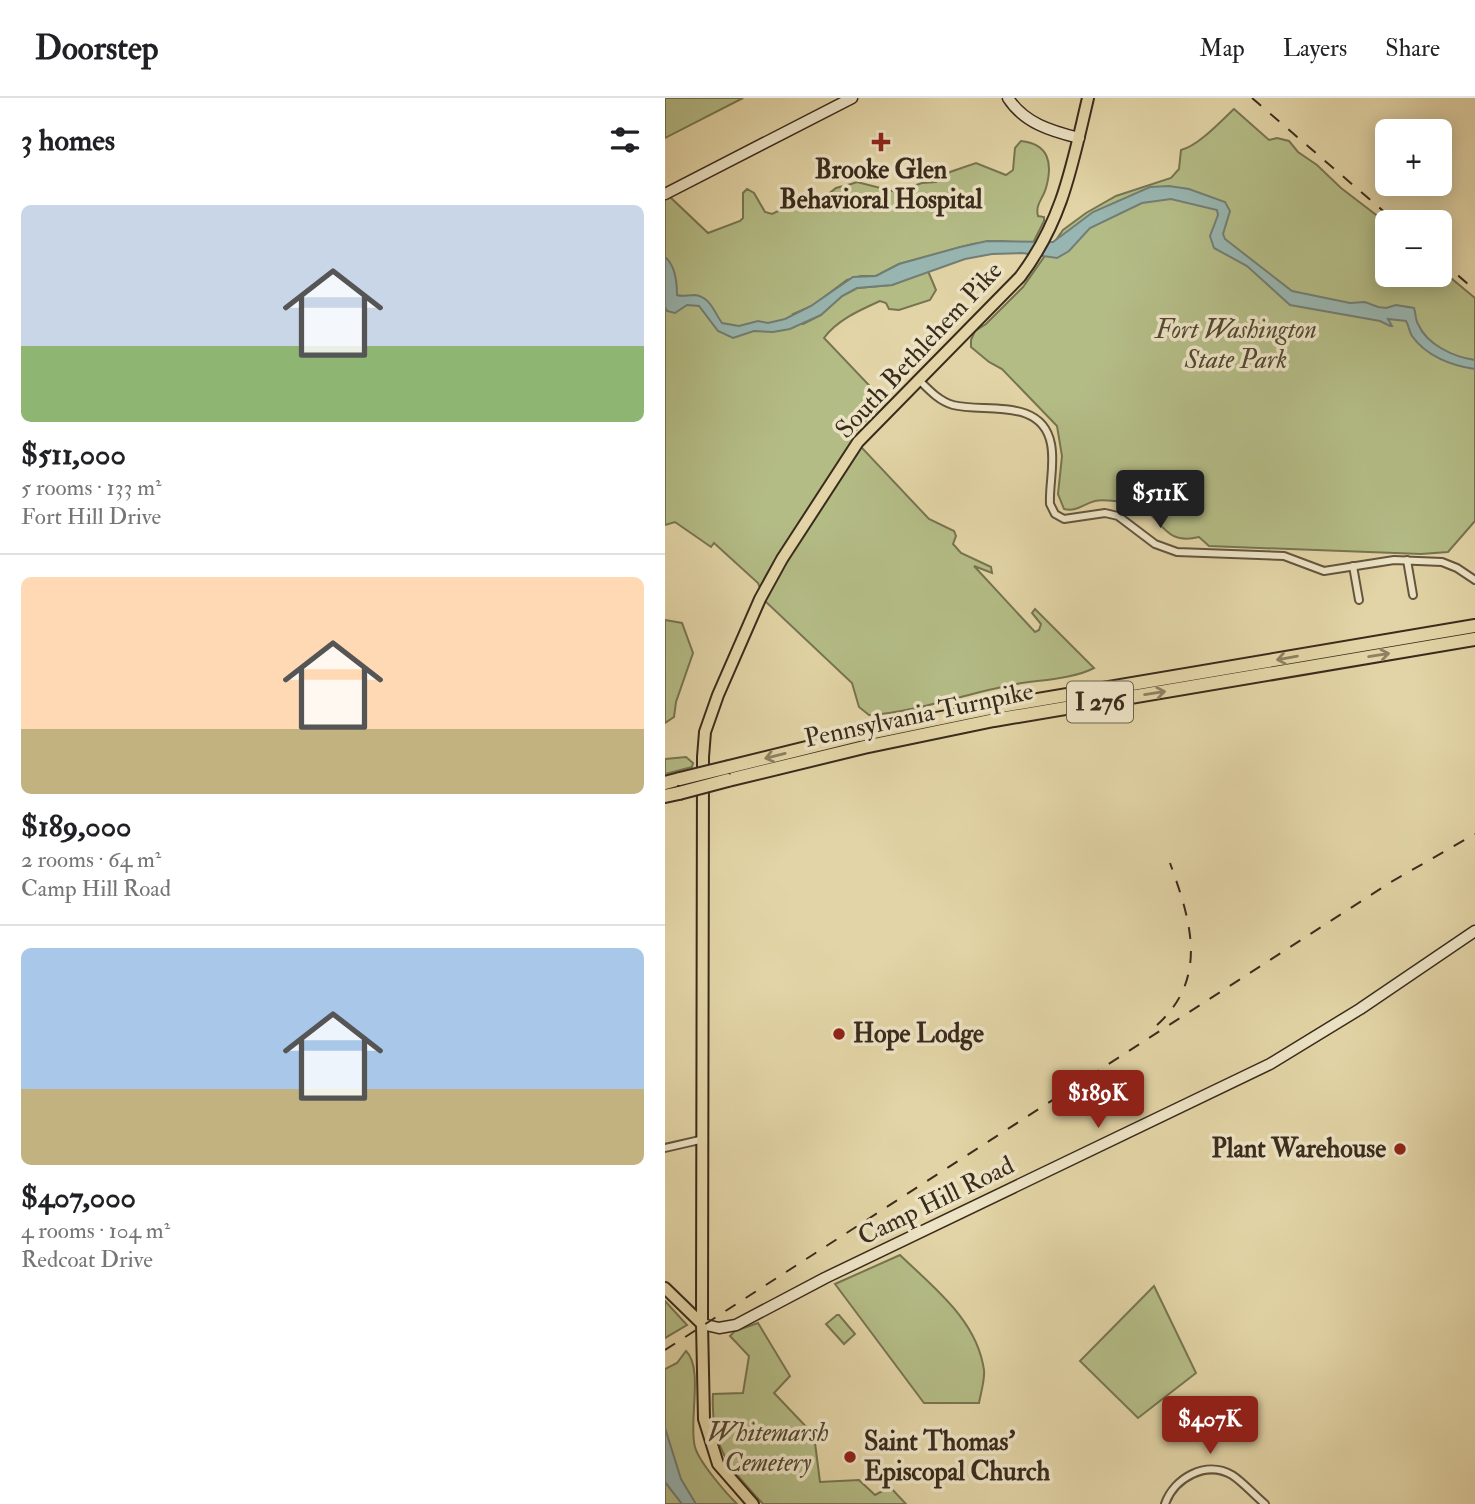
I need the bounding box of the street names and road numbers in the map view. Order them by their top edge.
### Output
street label: South Bethlehem Pike [829,255,1009,445]
street label: Pennsylvania Turnpike [802,675,1037,756]
road number: I 276 [1067,682,1133,722]
street label: Camp Hill Road [853,1149,1020,1253]

